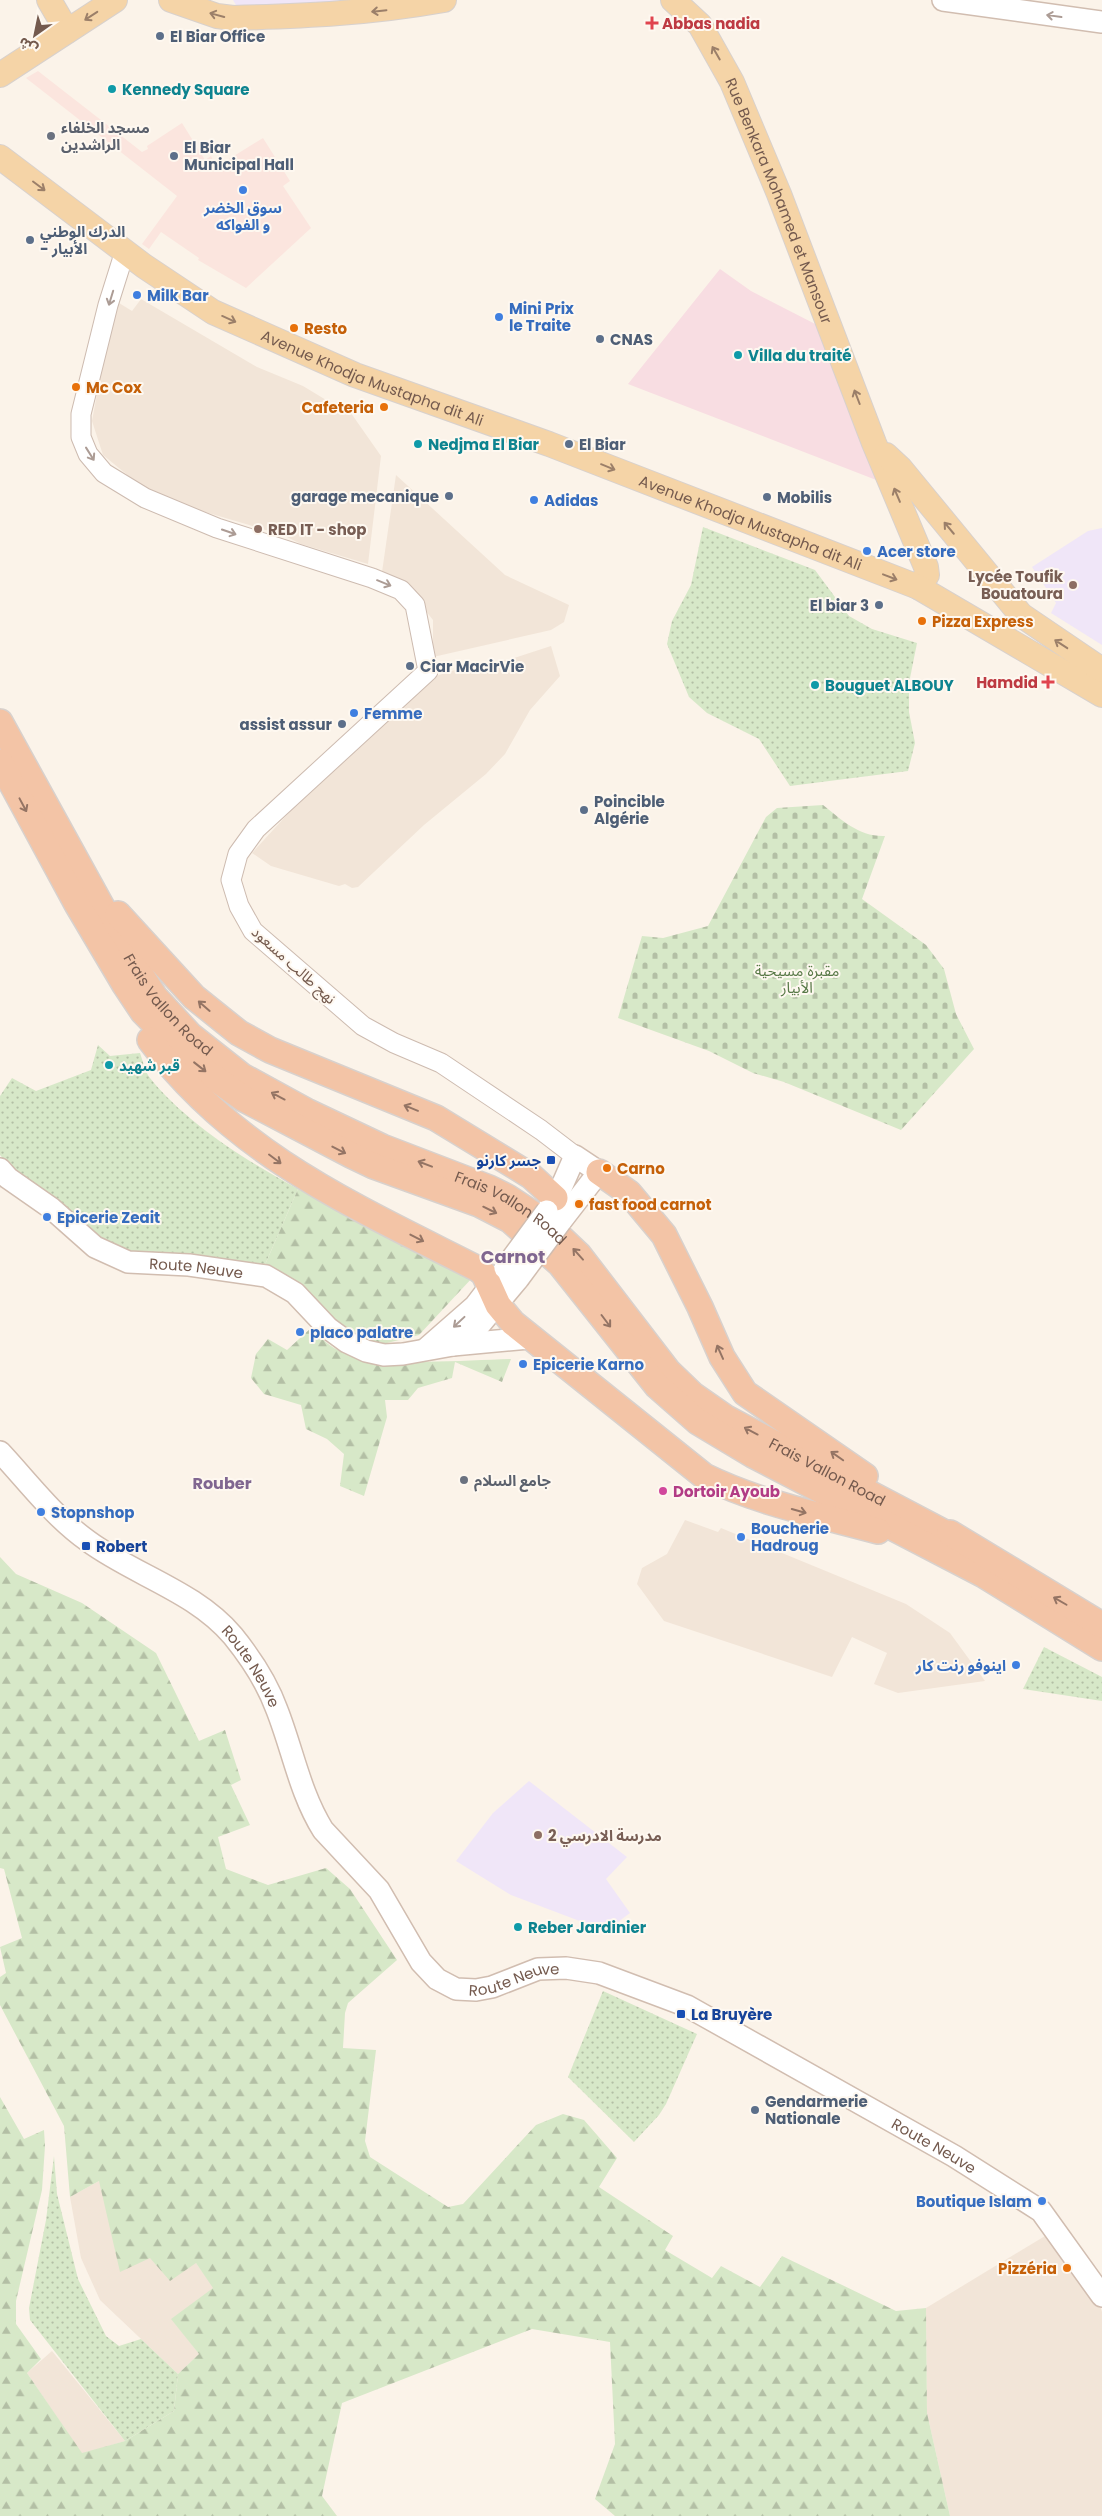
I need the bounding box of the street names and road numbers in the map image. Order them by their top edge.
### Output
street label: Rue Benkara Mohamed et Mansour [721,74,838,327]
street label: Avenue Khodja Mustapha dit Ali [258,324,486,430]
street label: Avenue Khodja Mustapha dit Ali [636,469,865,575]
street label: نهج طالب مسعود [246,921,341,1010]
street label: Frais Vallon Road [119,950,218,1060]
street label: Frais Vallon Road [452,1165,572,1249]
street label: Route Neuve [149,1253,245,1283]
street label: Frais Vallon Road [766,1432,889,1511]
street label: Route Neuve [217,1620,285,1710]
street label: Route Neuve [468,1958,560,2001]
street label: Route Neuve [888,2113,980,2178]

